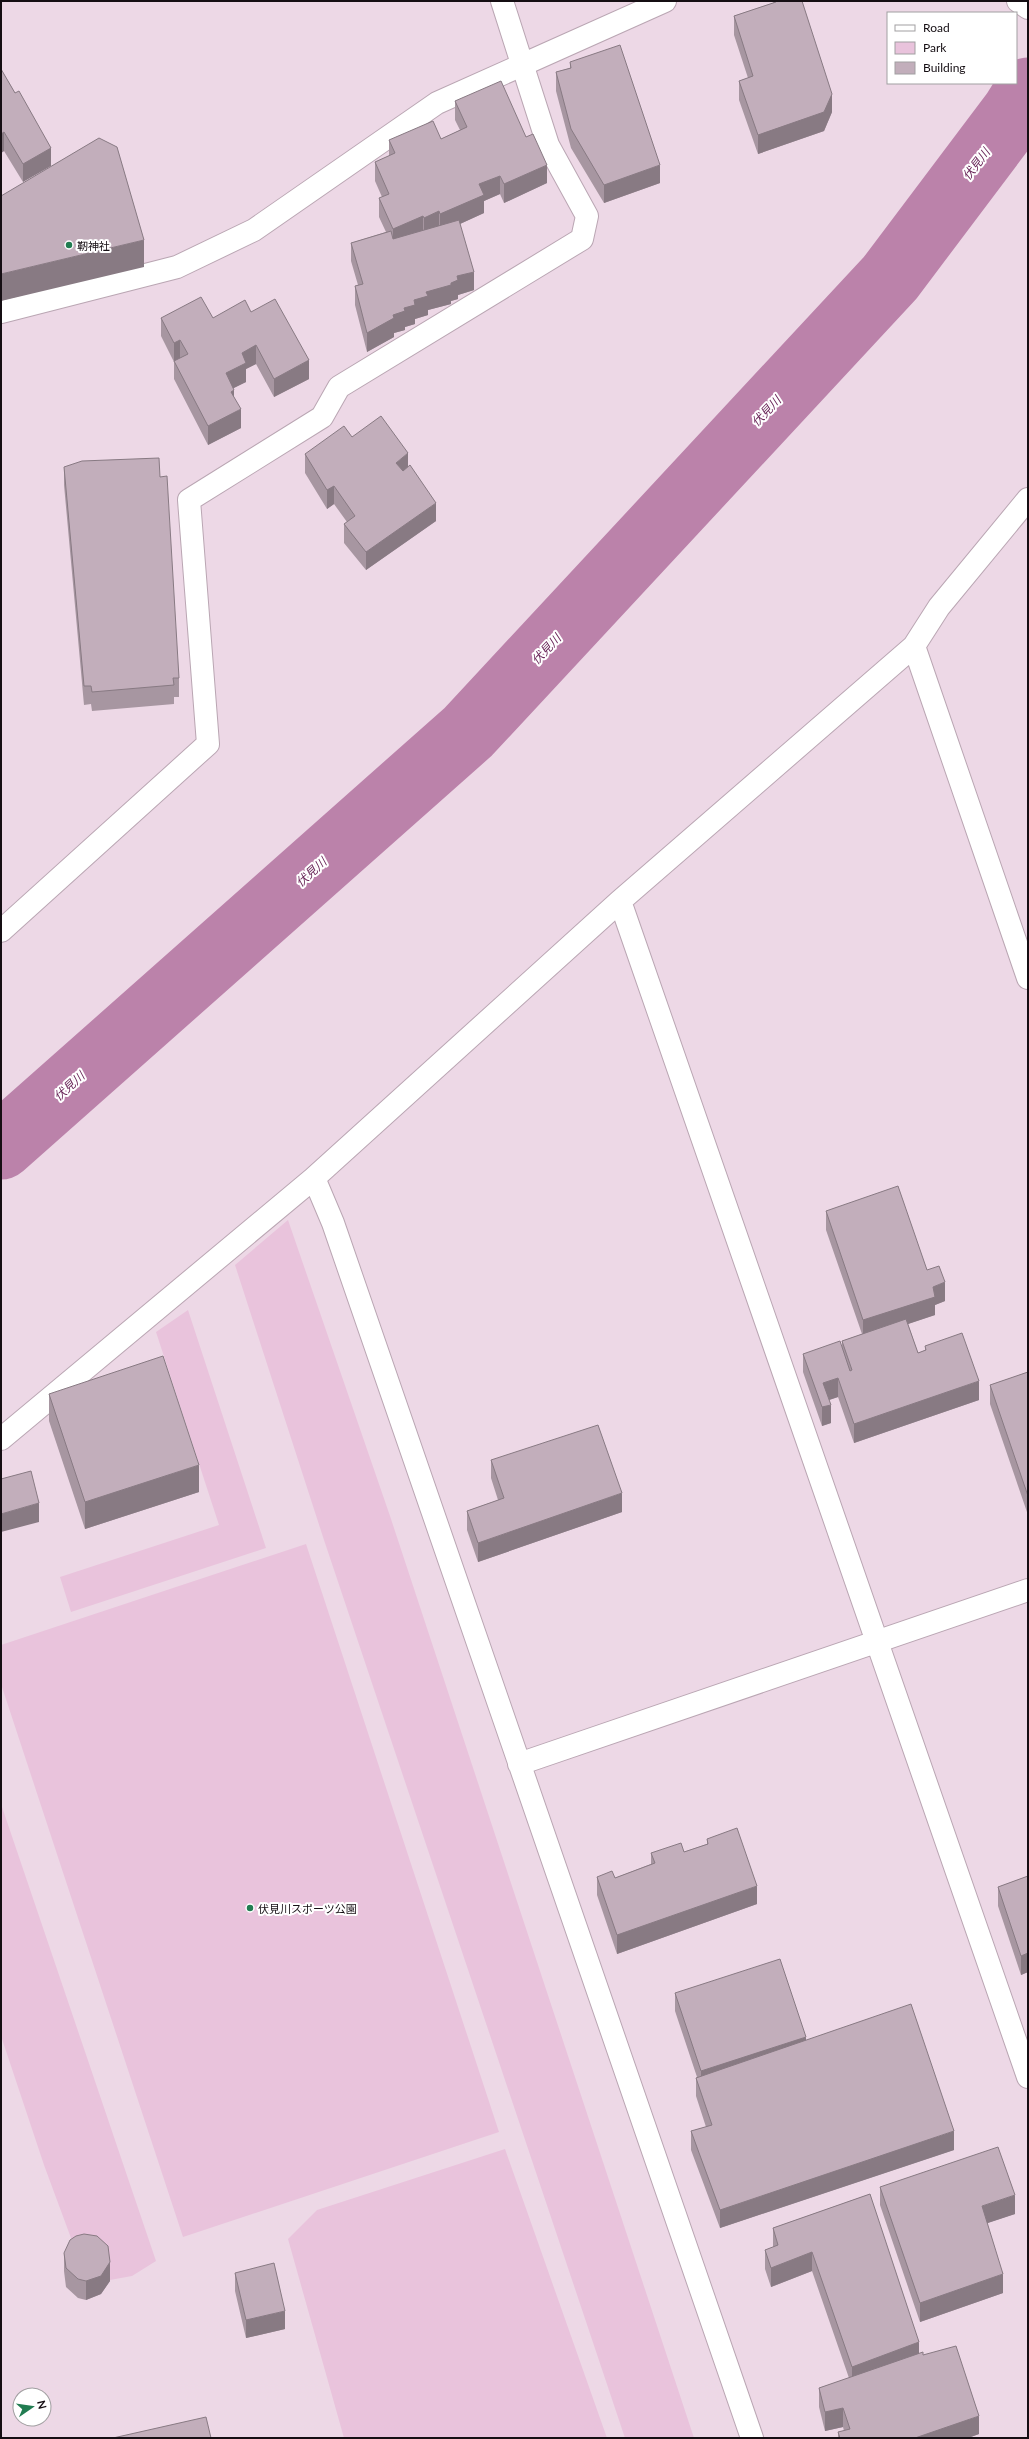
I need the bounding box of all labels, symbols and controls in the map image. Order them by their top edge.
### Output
legend [887,12,1017,84]
text: Road [923,20,950,35]
text: Park [923,40,947,55]
text: Building [923,60,966,75]
water label: 伏見川 [959,144,994,183]
place label: 靭神社 [77,239,110,252]
marker: 靭神社 [64,240,74,250]
water label: 伏見川 [748,391,785,429]
water label: 伏見川 [528,629,565,667]
water label: 伏見川 [293,853,331,890]
water label: 伏見川 [51,1067,89,1104]
place label: 伏見川スポーツ公園 [258,1902,357,1915]
marker: 伏見川スポーツ公園 [245,1903,255,1913]
north arrow [12,2387,52,2427]
text: N [35,2399,50,2410]

